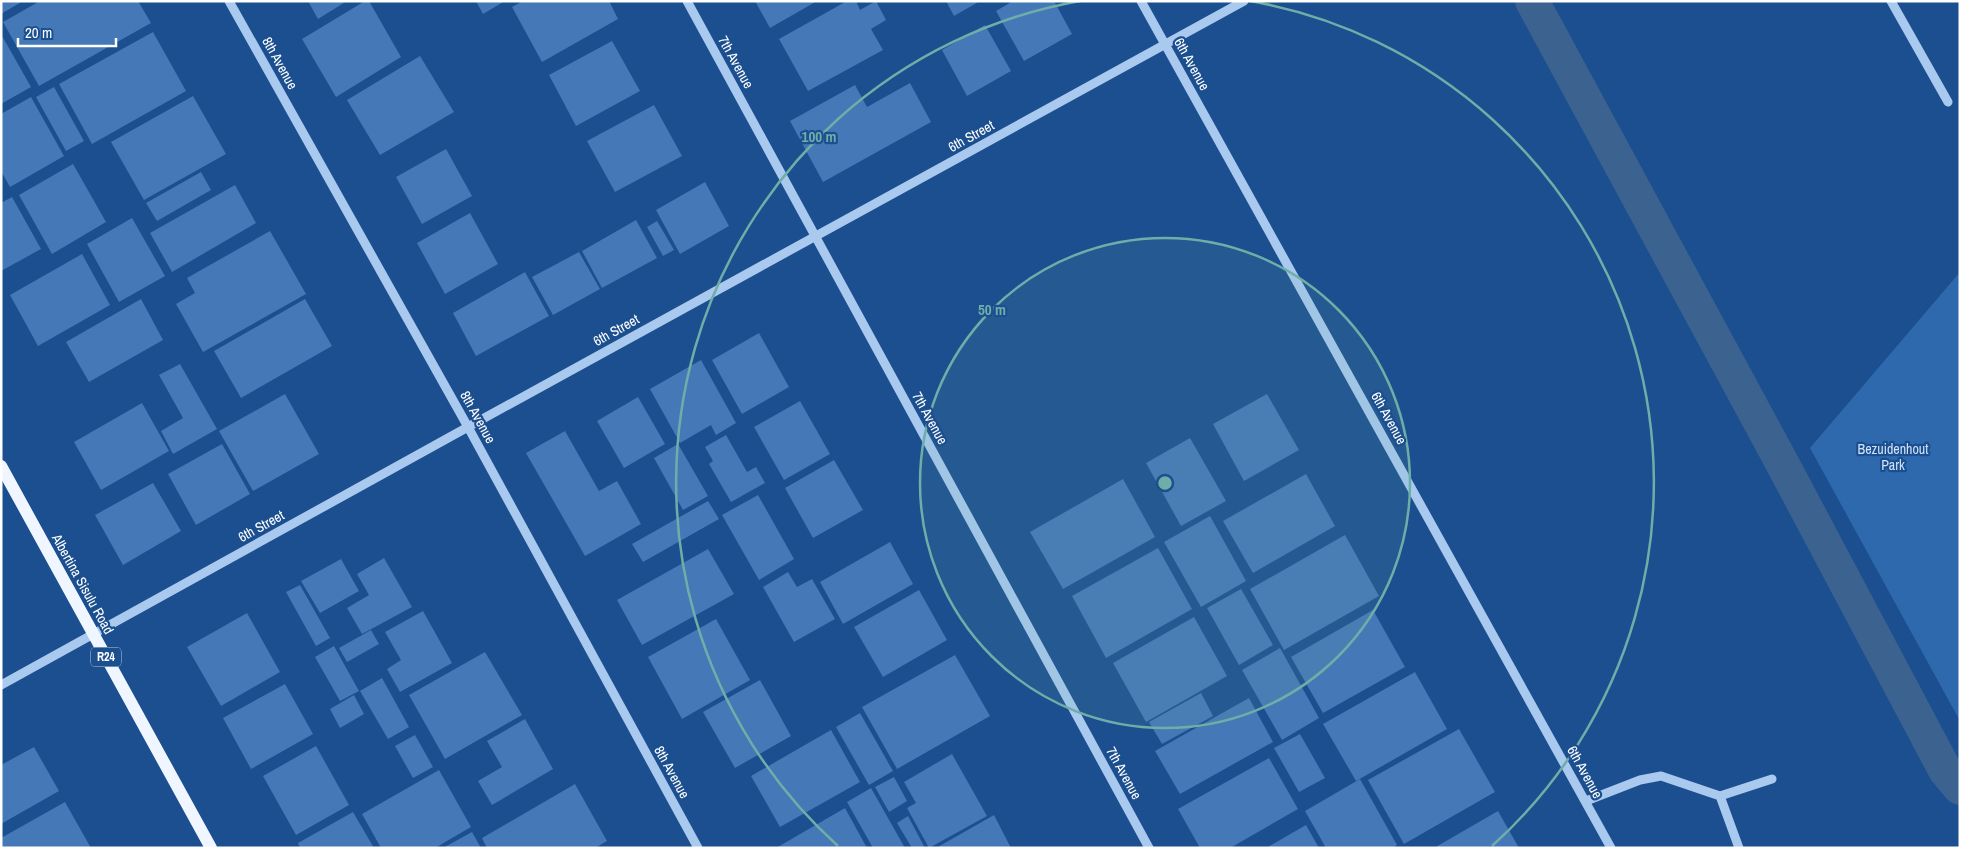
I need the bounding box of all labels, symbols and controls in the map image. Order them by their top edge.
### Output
scale bar [18,15,115,47]
text: 20 m [25,22,52,43]
street label: 7th Avenue [714,33,758,91]
street label: 8th Avenue [258,34,302,92]
street label: 6th Avenue [1170,35,1214,93]
street label: 6th Street [945,116,997,156]
text: 100 m [802,126,836,147]
text: 50 m [978,299,1006,320]
street label: 6th Street [590,310,642,350]
street label: 8th Avenue [456,388,500,446]
street label: 7th Avenue [908,389,952,447]
street label: 6th Avenue [1367,389,1411,447]
park label: Bezuidenhout Park [1858,440,1928,474]
centre of rings [1156,474,1174,492]
street label: 6th Street [235,506,287,546]
street label: Albertina Sisulu Road [48,530,118,637]
road number: R24 [91,648,121,666]
street label: 8th Avenue [650,743,694,801]
street label: 6th Avenue [1563,743,1607,801]
street label: 7th Avenue [1102,744,1146,802]

